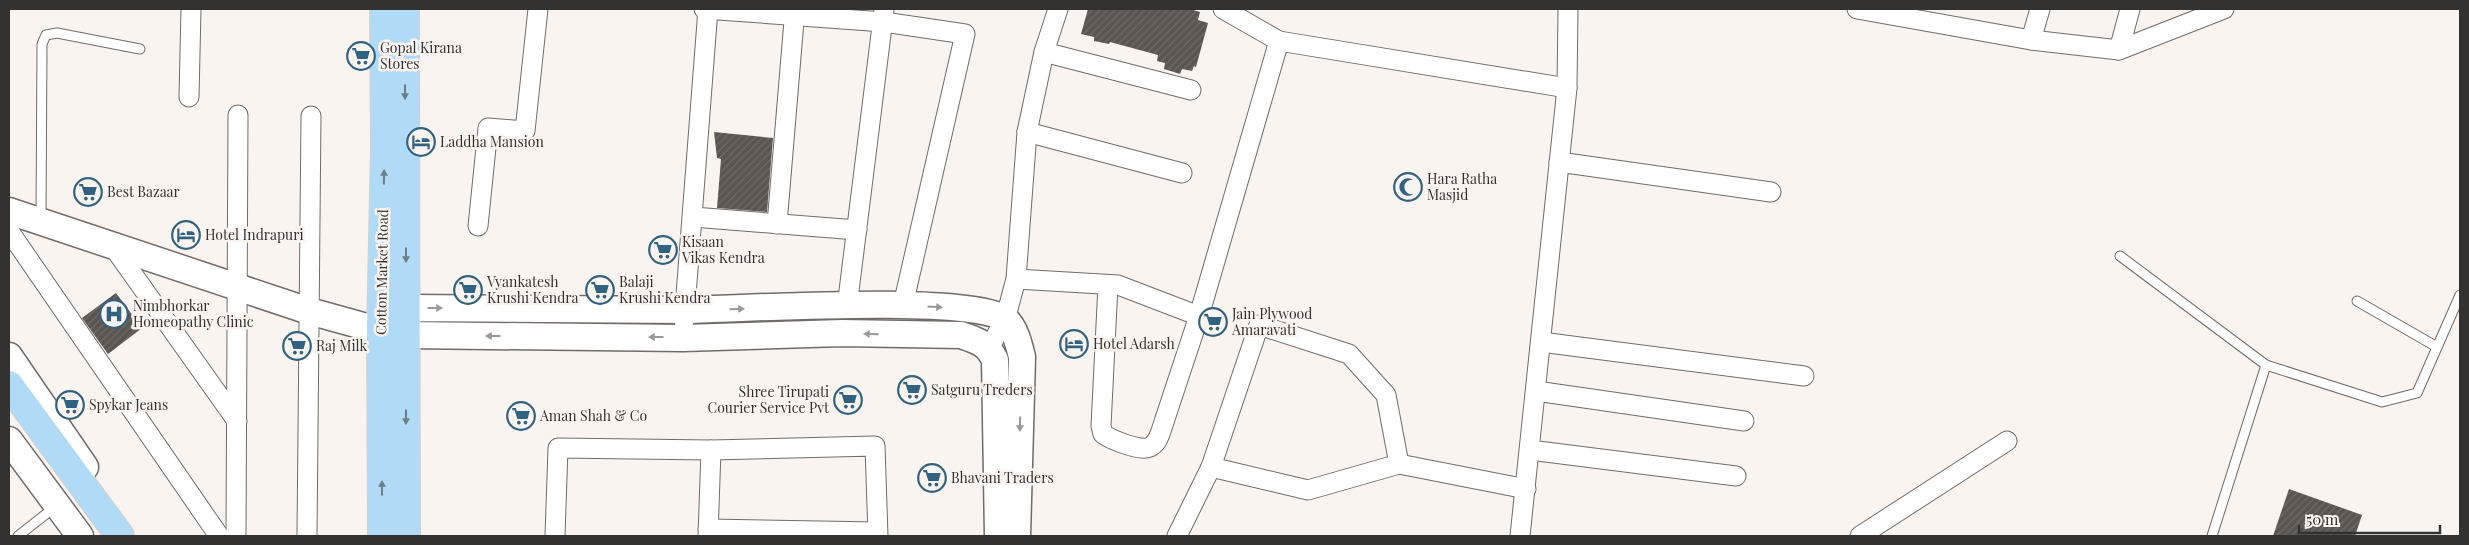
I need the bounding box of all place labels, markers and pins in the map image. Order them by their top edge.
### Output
place label: Gopal Kirana Stores [380,38,462,73]
supermarket icon: Gopal Kirana Stores [346,41,376,71]
hotel icon: Laddha Mansion [406,127,436,157]
place label: Laddha Mansion [440,132,544,151]
place label: Hara Ratha Masjid [1427,169,1497,204]
mosque icon: Hara Ratha Masjid [1393,172,1423,202]
supermarket icon: Best Bazaar [73,177,103,207]
place label: Best Bazaar [107,182,181,201]
hotel icon: Hotel Indrapuri [171,220,201,250]
place label: Hotel Indrapuri [205,225,304,244]
place label: Kisaan Vikas Kendra [681,232,765,267]
supermarket icon: Kisaan Vikas Kendra [648,235,678,265]
place label: Vyankatesh Krushi Kendra [486,272,579,307]
place label: Balaji Krushi Kendra [619,272,711,307]
supermarket icon: Vyankatesh Krushi Kendra [453,275,483,305]
supermarket icon: Balaji Krushi Kendra [585,275,615,305]
place label: Nimbhorkar Homeopathy Clinic [133,296,254,331]
hospital icon: Nimbhorkar Homeopathy Clinic [99,299,129,329]
place label: Jain Plywood Amaravati [1231,304,1312,339]
supermarket icon: Jain Plywood Amaravati [1198,307,1228,337]
hotel icon: Hotel Adarsh [1059,329,1089,359]
supermarket icon: Raj Milk [282,331,312,361]
place label: Hotel Adarsh [1093,334,1175,353]
place label: Raj Milk [316,336,368,355]
supermarket icon: Satguru Treders [897,375,927,405]
place label: Satguru Treders [931,380,1033,399]
place label: Shree Tirupati Courier Service Pvt [708,382,830,417]
supermarket icon: Shree Tirupati Courier Service Pvt [833,385,863,415]
supermarket icon: Spykar Jeans [55,390,85,420]
place label: Spykar Jeans [89,395,168,414]
supermarket icon: Aman Shah & Co [506,401,536,431]
place label: Aman Shah & Co [539,406,647,425]
supermarket icon: Bhavani Traders [917,463,947,493]
place label: Bhavani Traders [951,468,1054,487]

